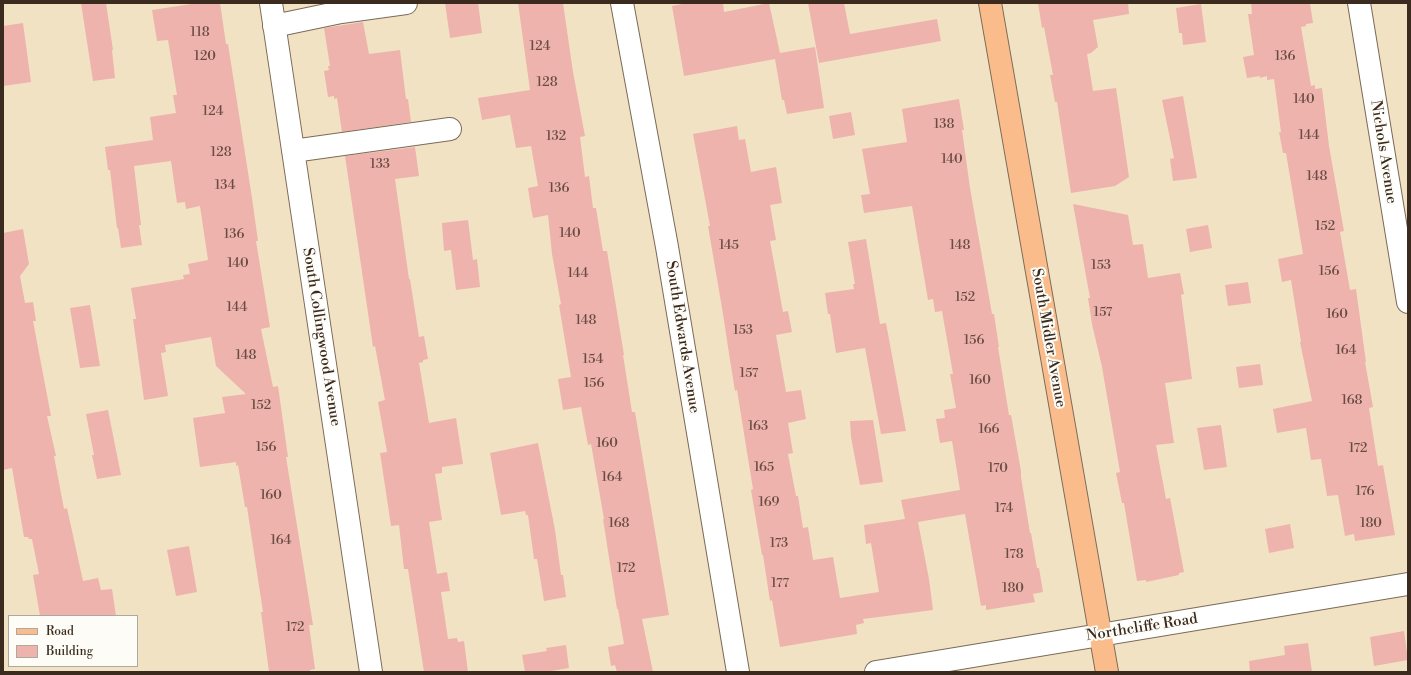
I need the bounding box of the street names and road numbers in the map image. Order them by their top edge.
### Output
street label: Nichols Avenue [1366,99,1400,205]
street label: South Collingwood Avenue [298,246,344,428]
street label: South Edwards Avenue [661,259,703,415]
street label: South Midler Avenue [1027,267,1069,409]
street label: Northcliffe Road [1085,610,1199,646]

